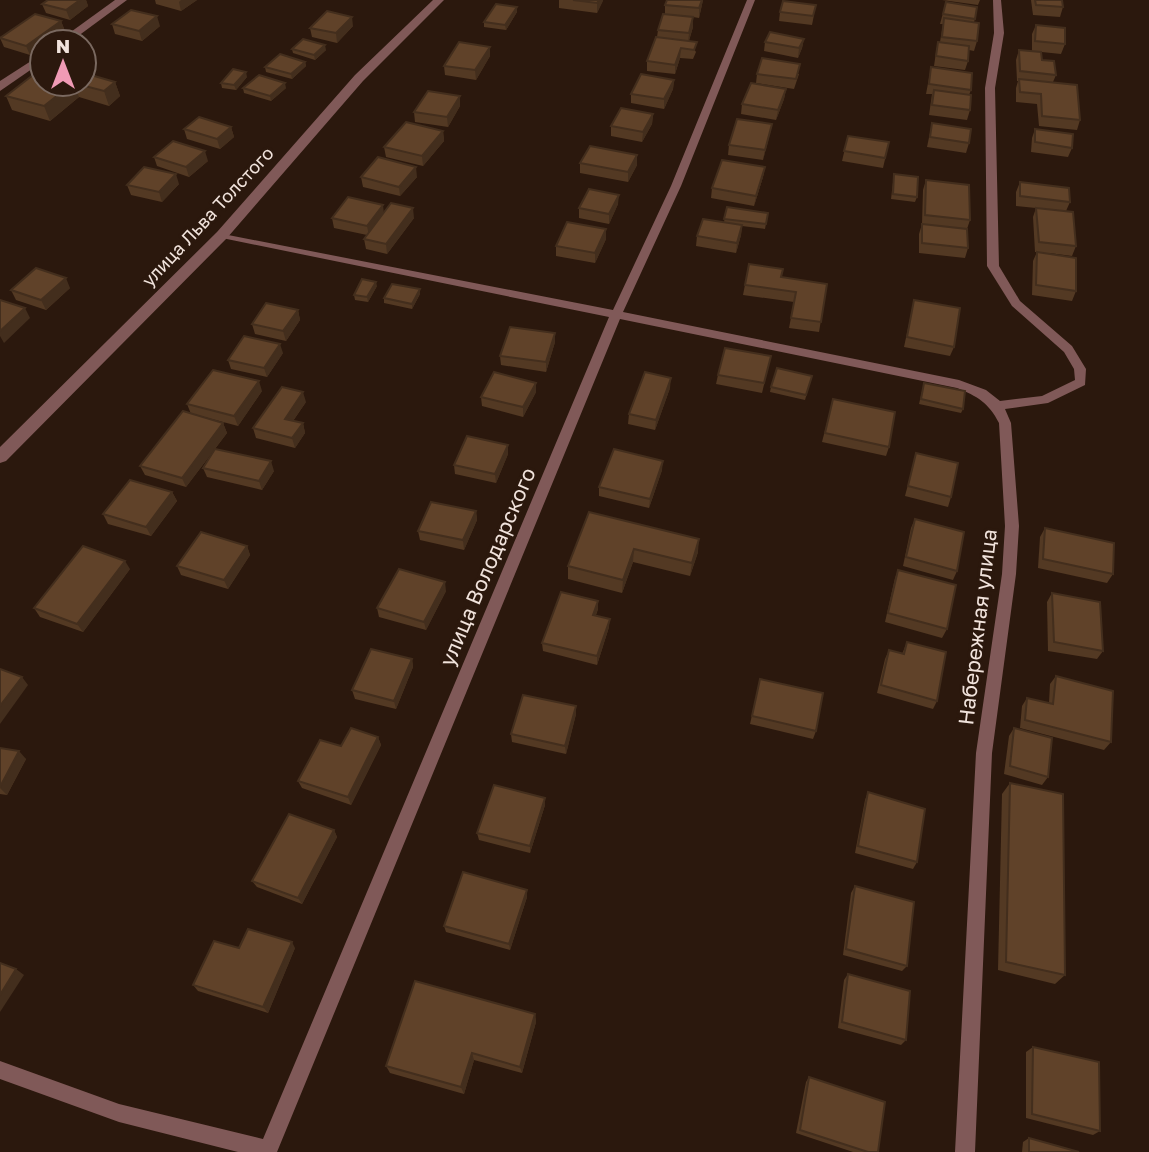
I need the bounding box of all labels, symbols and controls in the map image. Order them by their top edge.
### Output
north arrow [28,28,98,98]
text: N [56,34,70,57]
street label: улица Льва Толстого [137,142,278,291]
street label: улица Володарского [433,463,541,670]
street label: Набережная улица [952,527,1002,726]

